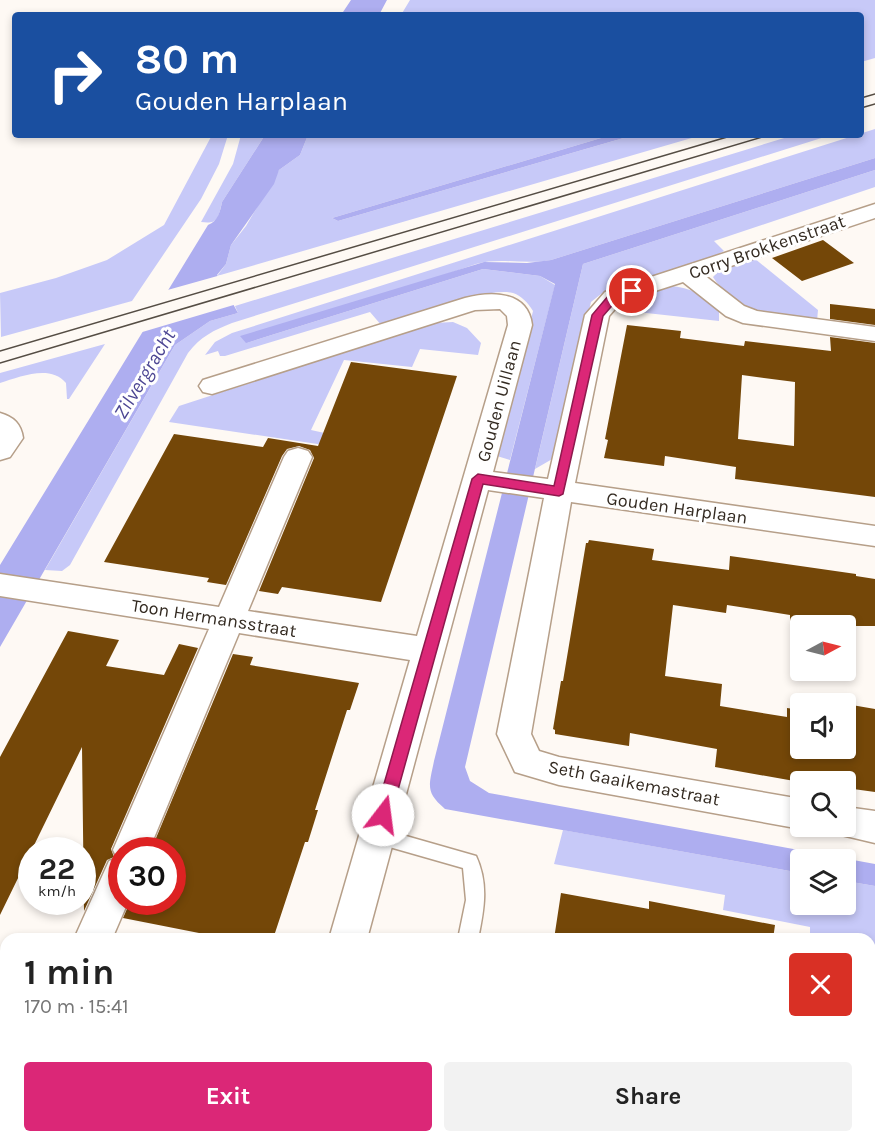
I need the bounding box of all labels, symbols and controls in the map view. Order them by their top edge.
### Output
text: 80 m [135,34,239,84]
icon: right [36,36,114,114]
text: Gouden Harplaan [135,85,348,117]
street label: Corry Brokkenstraat [686,210,848,284]
pin [606,265,657,316]
icon: arrive [615,274,648,307]
water label: Zilvergracht [109,325,180,423]
street label: Gouden Uillaan [472,338,526,464]
street label: Gouden Harplaan [605,487,749,529]
street label: Toon Hermansstraat [130,594,298,642]
north arrow [790,615,856,681]
map controls [790,615,856,915]
button: sound [790,693,856,759]
street label: Seth Gaaikemastraat [546,756,722,810]
button: search [790,771,856,837]
position arrow [351,783,415,847]
speed limit sign: 30 [108,837,186,915]
button: layers [790,849,856,915]
text: 22 [39,851,75,887]
text: km/h [38,882,76,900]
text: 1 min [24,951,114,993]
button: close [789,953,852,1016]
text: 170 m · 15:41 [24,995,129,1018]
button: Exit [24,1062,432,1131]
button: Share [444,1062,852,1131]

